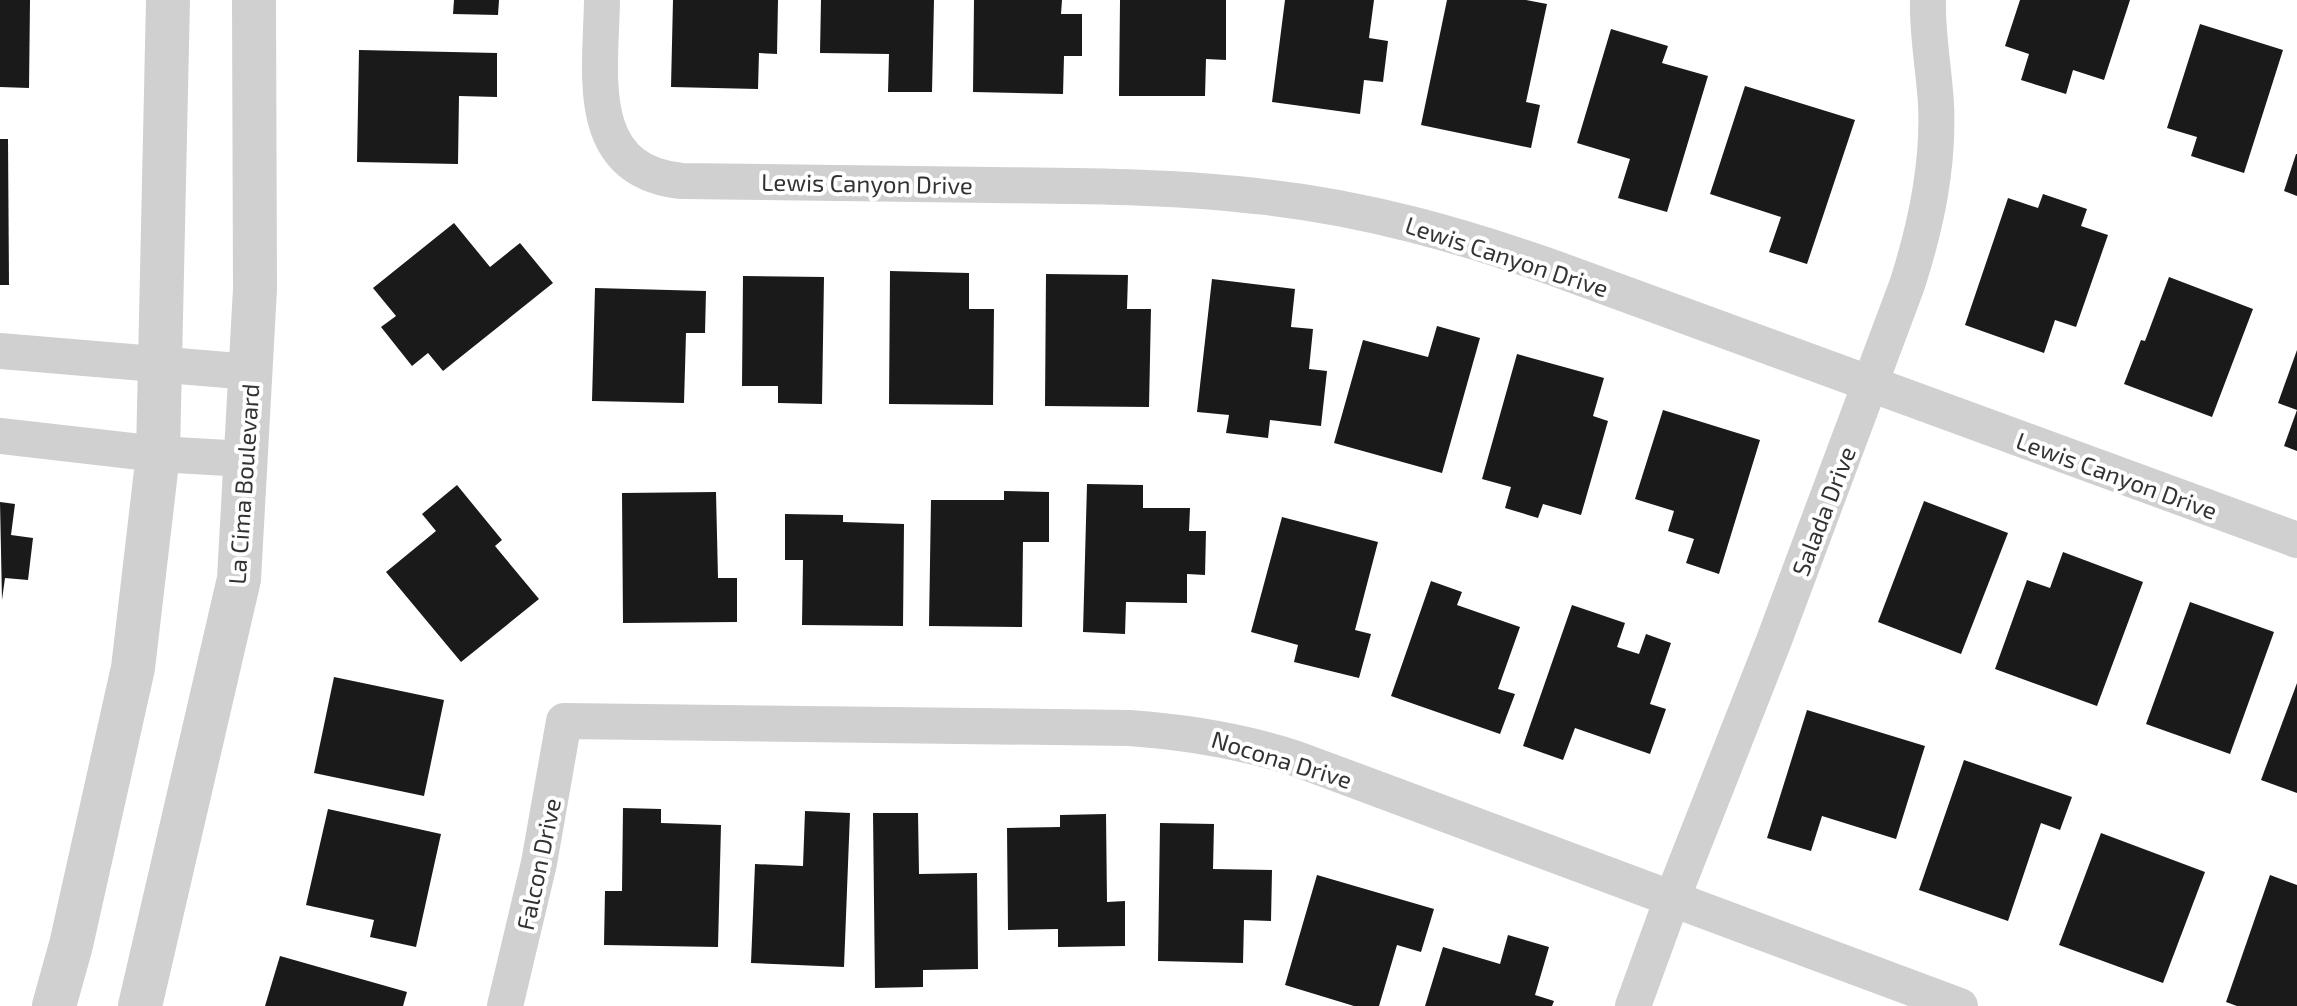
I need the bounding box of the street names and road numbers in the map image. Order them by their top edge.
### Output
street label: Lewis Canyon Drive [761,167,973,199]
street label: Lewis Canyon Drive [1402,209,1612,303]
street label: La Cima Boulevard [222,383,264,585]
street label: Lewis Canyon Drive [2013,425,2221,525]
street label: Salada Drive [1785,442,1861,580]
street label: Nocona Drive [1208,724,1356,794]
street label: Falcon Drive [510,795,566,933]

